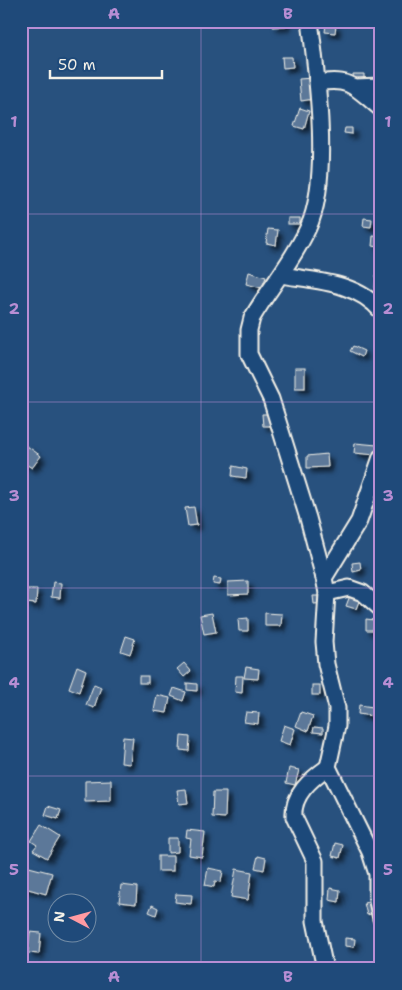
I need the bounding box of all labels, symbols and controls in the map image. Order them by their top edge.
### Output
text: A [108,3,120,24]
text: B [283,3,293,24]
scale bar [50,48,162,80]
text: 50 m [58,55,96,75]
text: 1 [10,111,18,132]
text: 1 [384,111,392,132]
text: 2 [8,298,20,319]
text: 2 [382,298,394,319]
text: 3 [8,485,20,506]
text: 3 [382,485,394,506]
text: 4 [8,672,20,693]
text: 4 [382,672,394,693]
text: 5 [9,859,19,880]
text: 5 [383,859,393,880]
north arrow [48,892,98,942]
text: N [50,910,69,923]
text: A [108,966,120,987]
text: B [283,966,293,987]

